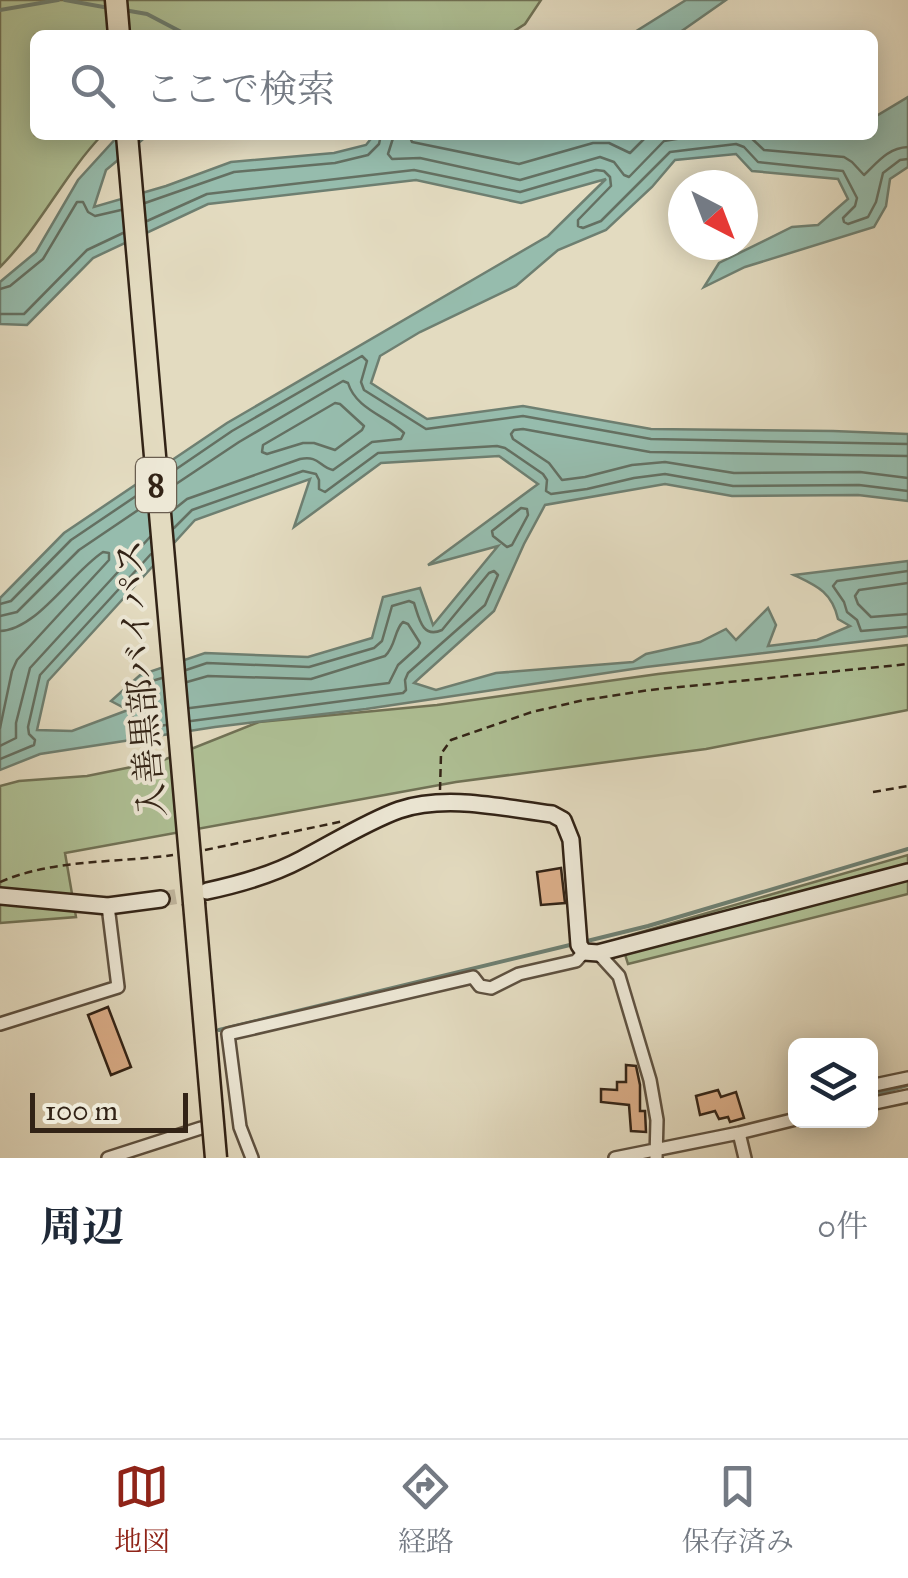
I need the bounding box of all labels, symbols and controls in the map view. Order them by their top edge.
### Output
search box [30,30,878,140]
icon: search [65,58,120,113]
text: ここで検索 [145,66,335,112]
north arrow [668,170,758,260]
road number: 8 [136,458,176,512]
street label: 入善黒部バイパス [107,538,175,820]
map controls [788,1038,878,1128]
button: layers [788,1038,878,1128]
scale bar [30,1088,188,1132]
text: 100 m [45,1093,118,1128]
text: 周辺 [40,1201,124,1253]
text: 0件 [817,1207,868,1246]
tab: 地図 [114,1459,170,1559]
tab: 経路 [398,1459,454,1559]
tab: 保存済み [682,1459,794,1559]

